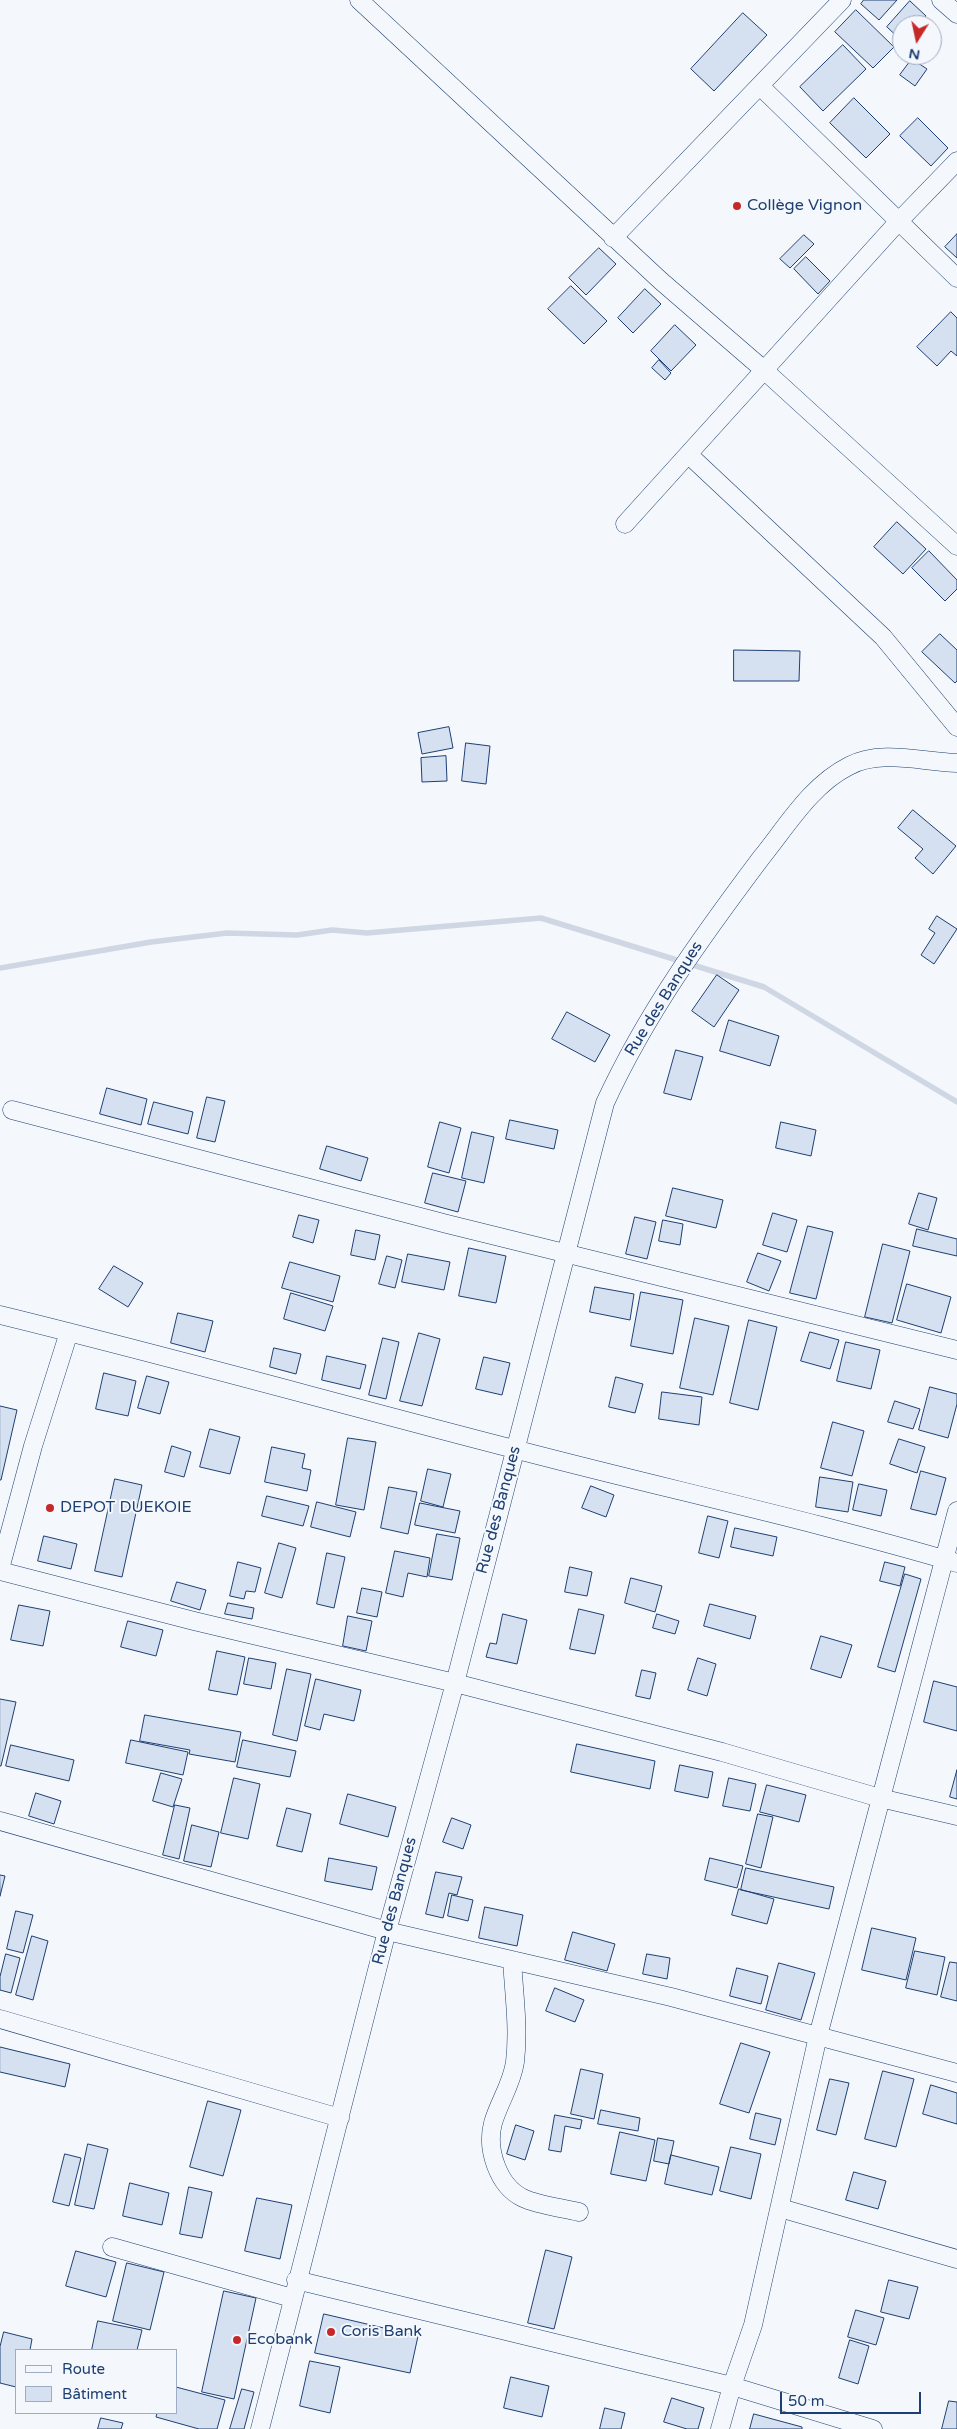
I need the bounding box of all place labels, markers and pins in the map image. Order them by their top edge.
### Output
place label: Collège Vignon [747,196,862,216]
marker: Collège Vignon [731,200,743,212]
place label: DEPOT DUEKOIE [60,1498,192,1518]
marker: DEPOT DUEKOIE [44,1502,56,1514]
place label: Coris Bank [341,2322,422,2342]
marker: Coris Bank [325,2326,337,2338]
place label: Ecobank [247,2330,313,2350]
marker: Ecobank [231,2334,243,2346]

